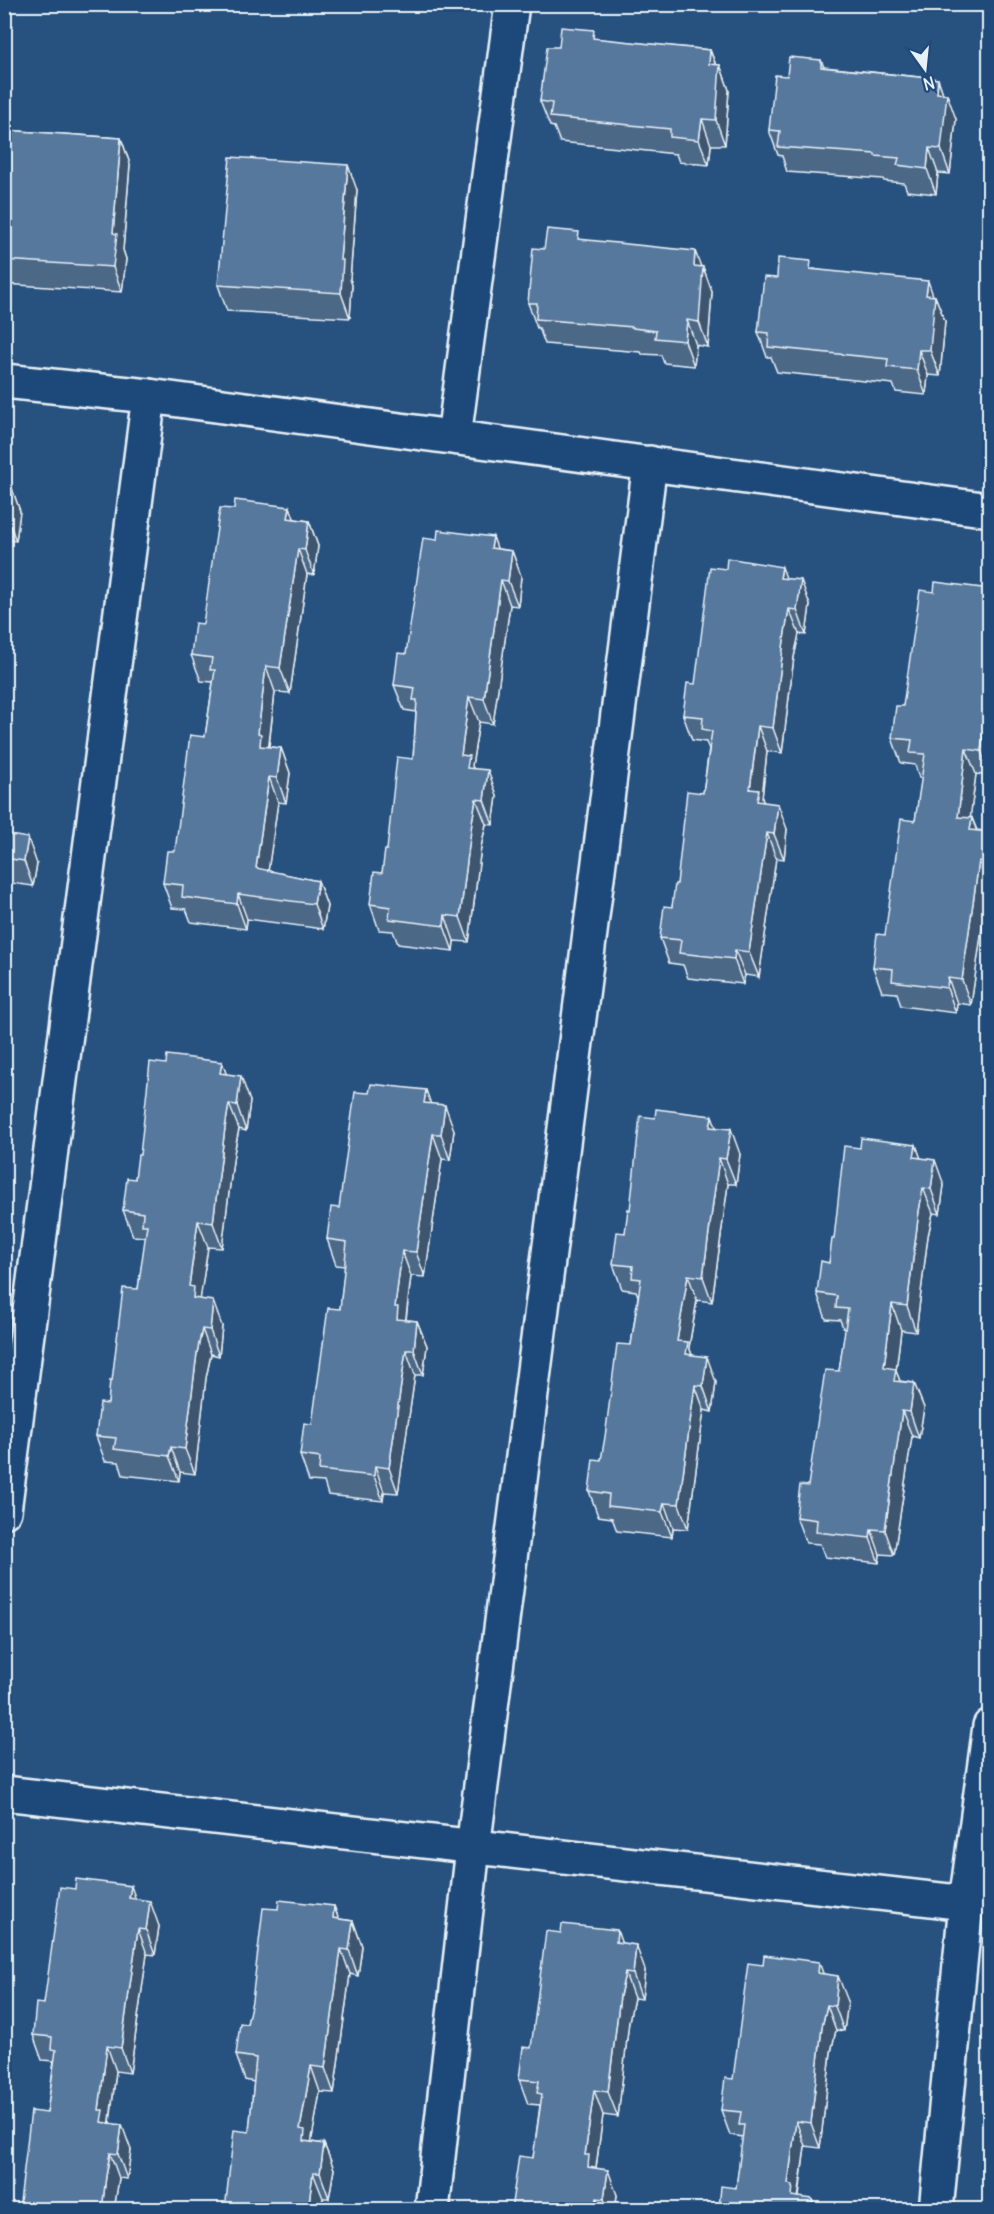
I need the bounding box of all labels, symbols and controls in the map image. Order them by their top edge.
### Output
north arrow [895,39,955,99]
text: N [921,72,937,95]

